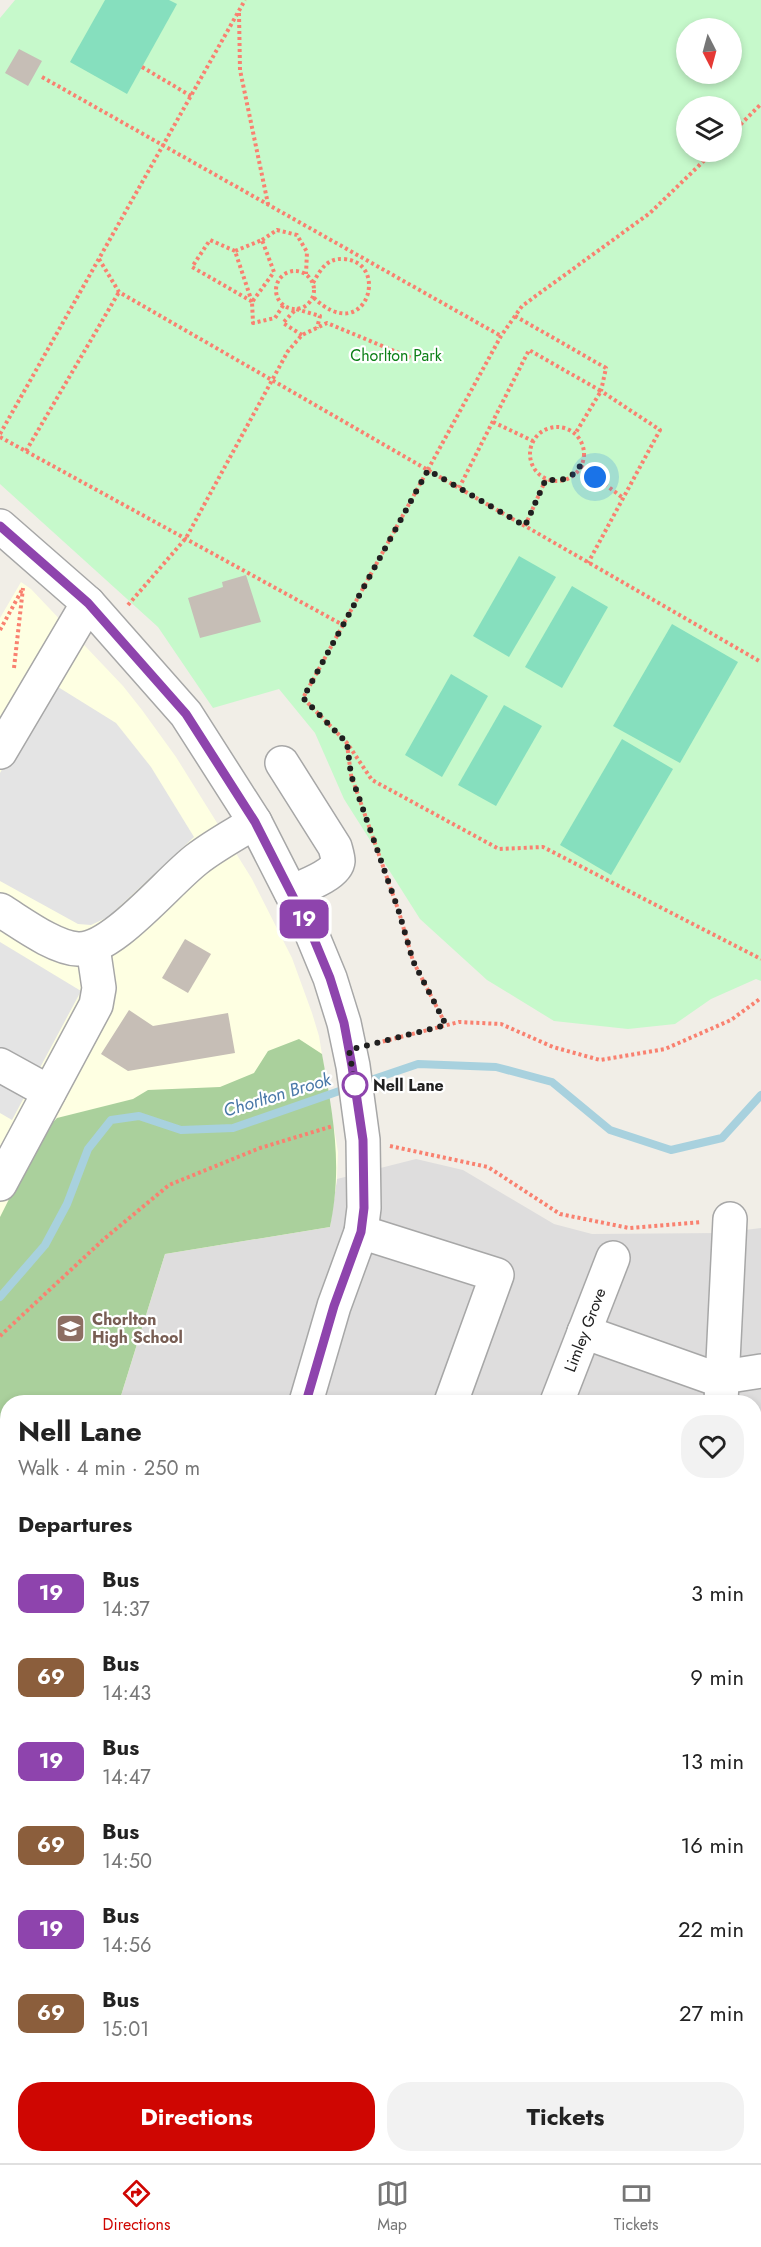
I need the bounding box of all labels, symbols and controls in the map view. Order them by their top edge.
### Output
north arrow [676,18,742,84]
map controls [676,18,742,162]
button: layers [676,96,742,162]
park label: Chorlton Park [350,344,443,367]
your location [580,462,610,492]
line badge: 19 [277,900,331,938]
text: 19 [292,904,316,934]
water label: Chorlton Brook [220,1066,335,1124]
marker: Nell Lane [342,1072,368,1098]
place label: Nell Lane [373,1074,444,1097]
street label: Limley Grove [558,1285,612,1375]
place label: Chorlton High School [92,1308,183,1349]
school or university icon: Chorlton High School [55,1312,87,1344]
text: Nell Lane [18,1411,142,1452]
button: heart [681,1415,744,1478]
text: Walk · 4 min · 250 m [18,1454,200,1483]
text: Departures [18,1508,132,1540]
text: Bus [102,1563,139,1595]
text: 3 min [691,1577,744,1609]
text: 19 [39,1578,63,1608]
text: 14:37 [102,1595,150,1624]
text: Bus [102,1647,139,1679]
text: 9 min [690,1661,744,1693]
text: 69 [37,1662,65,1692]
text: 14:43 [102,1679,151,1708]
text: Bus [102,1731,139,1763]
text: 13 min [681,1745,744,1777]
text: 19 [39,1746,63,1776]
text: 14:47 [102,1763,151,1792]
text: Bus [102,1815,139,1847]
text: 16 min [680,1829,744,1861]
text: 69 [37,1830,65,1860]
text: 14:50 [102,1847,152,1876]
text: Bus [102,1899,139,1931]
text: 22 min [678,1913,744,1945]
text: 19 [39,1914,63,1944]
text: 14:56 [102,1931,151,1960]
text: Bus [102,1983,139,2015]
text: 27 min [679,1997,744,2029]
text: 69 [37,1998,65,2028]
text: 15:01 [102,2015,149,2044]
button: Directions [18,2082,375,2151]
button: Tickets [387,2082,744,2151]
tab: Directions [103,2177,170,2236]
tab: Map [376,2177,409,2236]
tab: Tickets [614,2177,658,2236]

